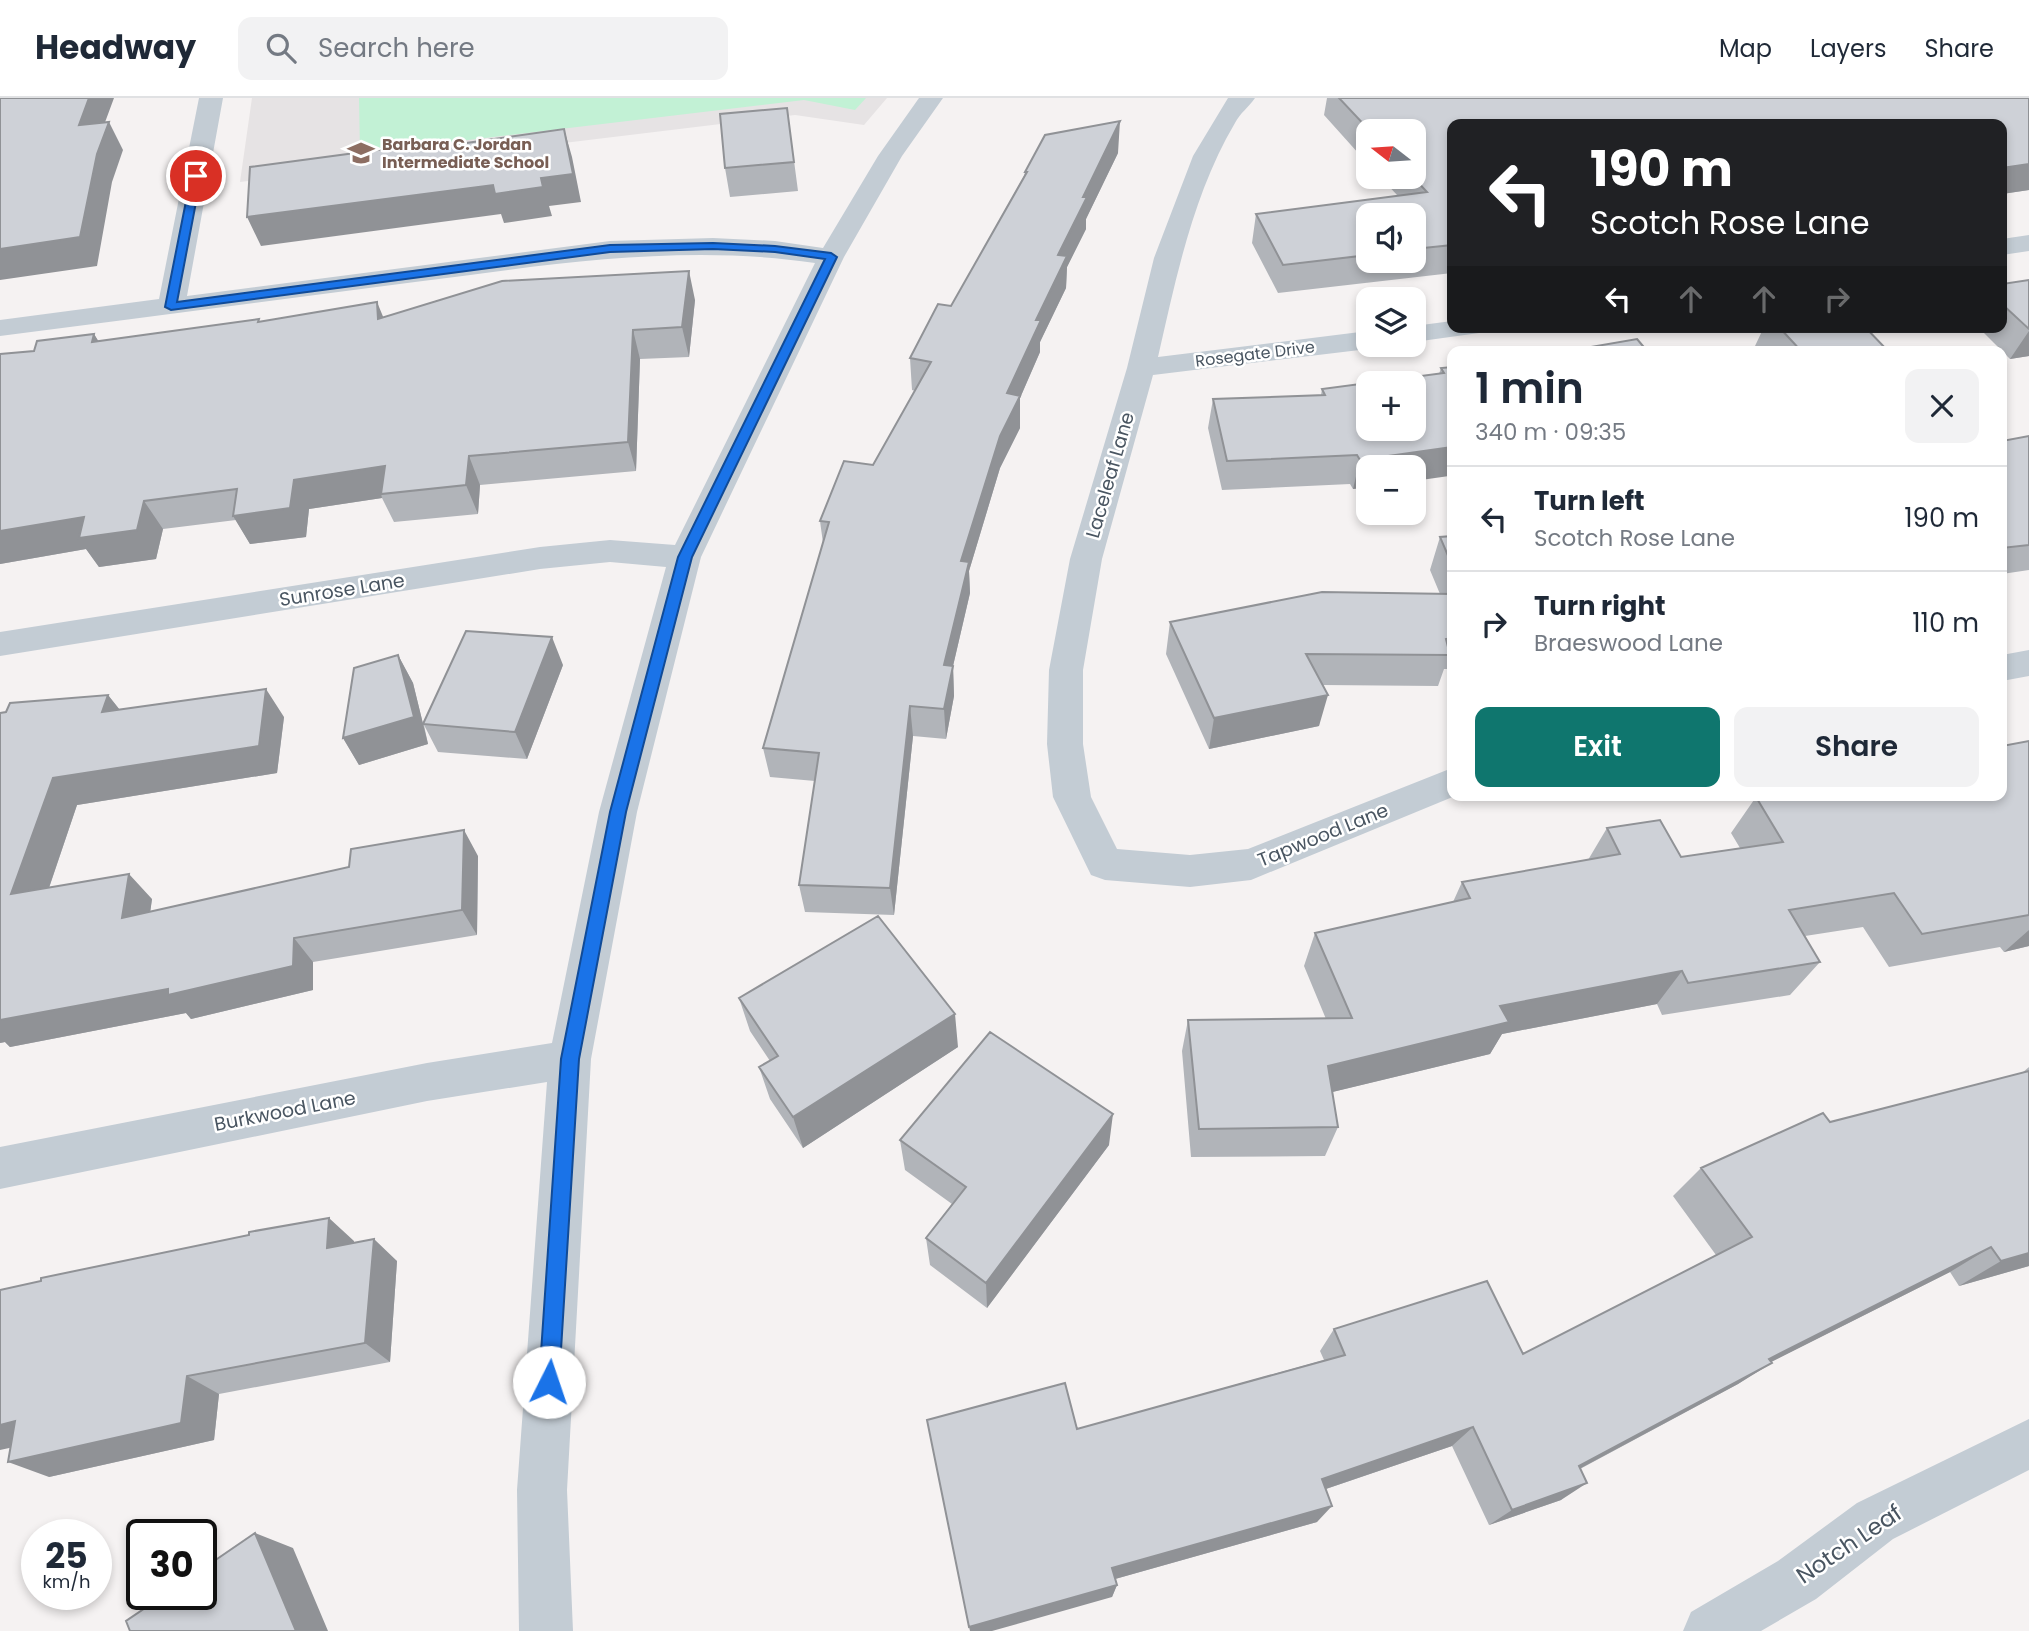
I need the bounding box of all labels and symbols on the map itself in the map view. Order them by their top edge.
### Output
north arrow [1356,119,1426,189]
place label: Barbara C. Jordan Intermediate School [382,133,549,174]
school or university icon: Barbara C. Jordan Intermediate School [346,138,376,168]
pin [166,146,226,206]
street label: Rosegate Drive [1194,335,1316,373]
street label: Laceleaf Lane [1079,409,1141,541]
street label: Sunrose Lane [277,567,407,613]
street label: Tapwood Lane [1254,796,1392,874]
street label: Burkwood Lane [212,1084,358,1138]
position arrow [512,1345,586,1419]
street label: Notch Leaf [1790,1497,1908,1591]
speed limit sign: 30 [126,1519,217,1610]

